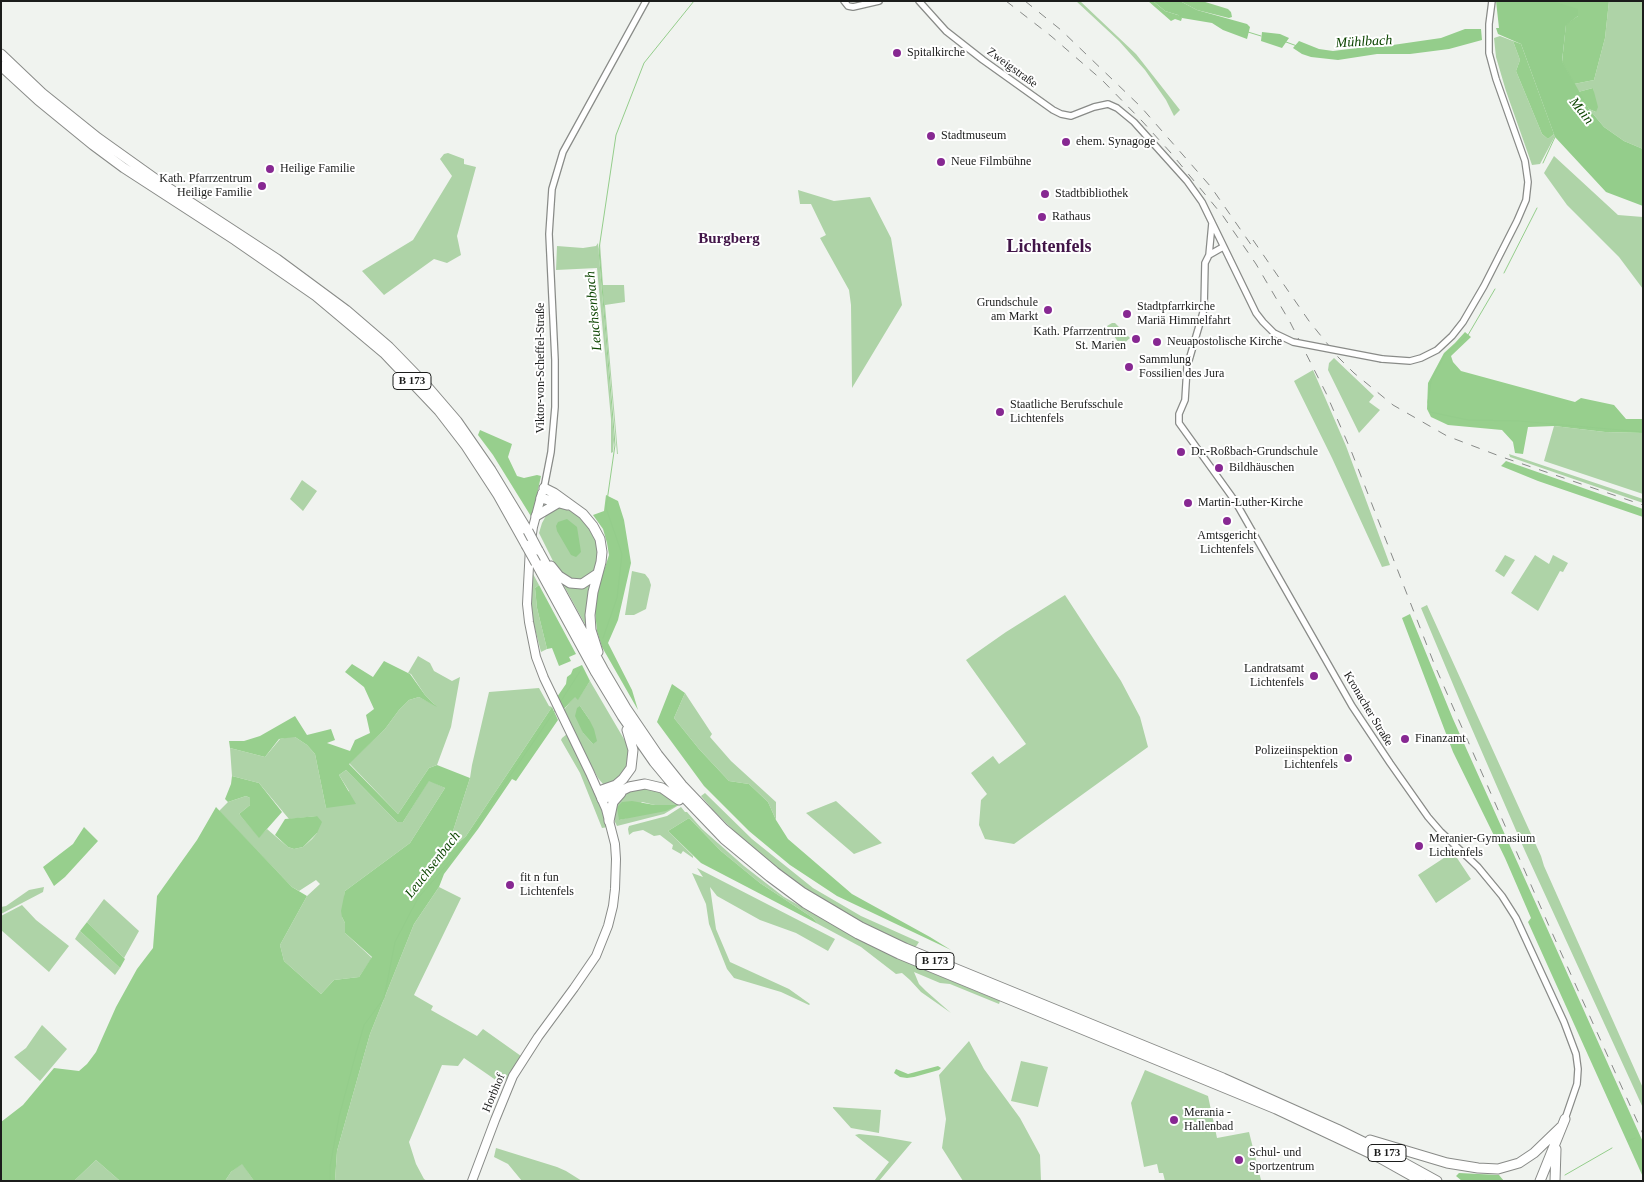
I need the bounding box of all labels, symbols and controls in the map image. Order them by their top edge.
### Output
water label: Mühlbach [1335,32,1393,52]
street label: Zweigstraße [984,45,1040,91]
place label: Spitalkirche [907,46,965,60]
marker: Spitalkirche [891,47,903,59]
water label: Main [1565,94,1597,128]
place label: Stadtmuseum [941,129,1006,143]
marker: Stadtmuseum [925,130,937,142]
place label: ehem. Synagoge [1076,135,1155,149]
marker: ehem. Synagoge [1060,136,1072,148]
place label: Neue Filmbühne [951,155,1031,169]
marker: Neue Filmbühne [935,156,947,168]
place label: Heilige Familie [280,162,355,176]
marker: Heilige Familie [264,163,276,175]
place label: Kath. Pfarrzentrum Heilige Familie [159,172,252,200]
marker: Kath. Pfarrzentrum Heilige Familie [256,180,268,192]
place label: Stadtbibliothek [1055,187,1128,201]
marker: Stadtbibliothek [1039,188,1051,200]
place label: Rathaus [1052,210,1091,224]
marker: Rathaus [1036,211,1048,223]
district label: Burgberg [698,230,760,248]
district label: Lichtenfels [1007,236,1091,258]
water label: Leuchsenbach [582,270,606,352]
place label: Grundschule am Markt [977,296,1038,324]
place label: Stadtpfarrkirche Mariä Himmelfahrt [1137,300,1231,328]
street label: Viktor-von-Scheffel-Straße [534,303,548,433]
marker: Grundschule am Markt [1042,304,1054,316]
marker: Stadtpfarrkirche Mariä Himmelfahrt [1121,308,1133,320]
place label: Kath. Pfarrzentrum St. Marien [1033,325,1126,353]
marker: Kath. Pfarrzentrum St. Marien [1130,333,1142,345]
place label: Neuapostolische Kirche [1167,335,1282,349]
marker: Neuapostolische Kirche [1151,336,1163,348]
place label: Sammlung Fossilien des Jura [1139,353,1224,381]
marker: Sammlung Fossilien des Jura [1123,361,1135,373]
road number: B 173 [393,372,431,390]
place label: Staatliche Berufsschule Lichtenfels [1010,398,1123,426]
marker: Staatliche Berufsschule Lichtenfels [994,406,1006,418]
place label: Dr.-Roßbach-Grundschule [1191,445,1318,459]
marker: Dr.-Roßbach-Grundschule [1175,446,1187,458]
place label: Bildhäuschen [1229,461,1294,475]
marker: Bildhäuschen [1213,462,1225,474]
place label: Martin-Luther-Kirche [1198,496,1303,510]
marker: Martin-Luther-Kirche [1182,497,1194,509]
marker: Amtsgericht Lichtenfels [1221,515,1233,527]
place label: Amtsgericht Lichtenfels [1197,529,1257,557]
place label: Landratsamt Lichtenfels [1244,662,1304,690]
street label: Kronacher Straße [1340,669,1396,749]
marker: Landratsamt Lichtenfels [1308,670,1320,682]
place label: Finanzamt [1415,732,1466,746]
marker: Finanzamt [1399,733,1411,745]
place label: Polizeiinspektion Lichtenfels [1255,744,1338,772]
marker: Polizeiinspektion Lichtenfels [1342,752,1354,764]
water label: Leuchsenbach [402,828,464,902]
place label: Meranier-Gymnasium Lichtenfels [1429,832,1535,860]
marker: Meranier-Gymnasium Lichtenfels [1413,840,1425,852]
place label: fit n fun Lichtenfels [520,871,574,899]
marker: fit n fun Lichtenfels [504,879,516,891]
road number: B 173 [916,952,954,969]
street label: Horbhof [479,1071,509,1115]
place label: Merania - Hallenbad [1184,1106,1233,1134]
marker: Merania - Hallenbad [1168,1114,1180,1126]
road number: B 173 [1368,1144,1406,1162]
place label: Schul- und Sportzentrum [1249,1146,1314,1174]
marker: Schul- und Sportzentrum [1233,1154,1245,1166]

